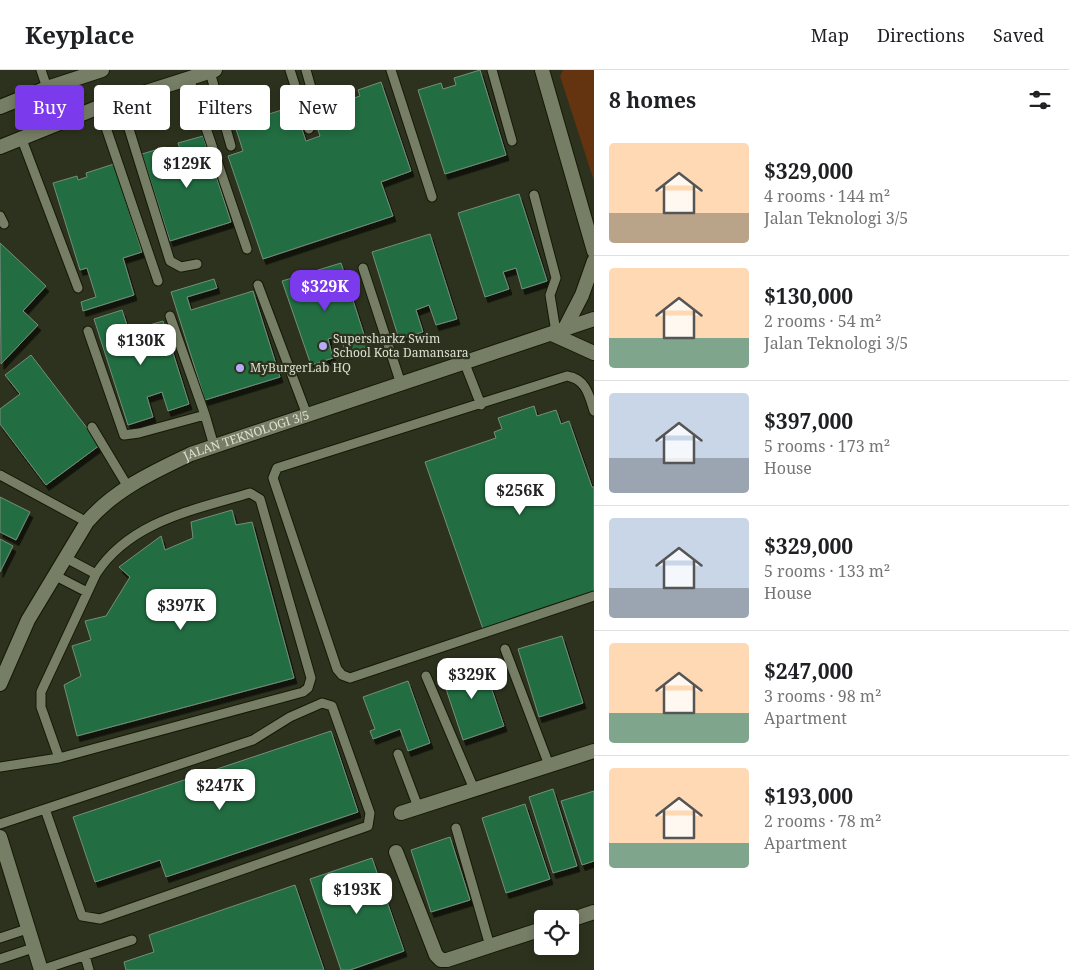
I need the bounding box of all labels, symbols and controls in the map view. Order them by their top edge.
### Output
text: Keyplace [25,18,134,51]
text: Map [811,23,849,47]
text: Directions [877,23,965,47]
text: Saved [993,23,1044,47]
chip: Buy [15,85,84,130]
chip: Rent [94,85,170,130]
chip: Filters [180,85,270,130]
chip: New [280,85,355,130]
text: 8 homes [609,86,696,114]
icon: filters [1026,86,1054,114]
pin: $129K [152,146,222,189]
text: $129K [163,152,211,174]
text: $329,000 [764,157,853,185]
icon: home [649,163,709,223]
text: 4 rooms · 144 m² [764,185,890,207]
text: Jalan Teknologi 3/5 [764,207,908,229]
pin: $329K [290,270,360,312]
text: $329K [301,275,349,297]
text: $130,000 [764,282,853,310]
icon: home [649,288,709,348]
text: 2 rooms · 54 m² [764,310,881,332]
pin: $130K [106,324,176,366]
text: $130K [117,329,165,351]
place label: Supersharkz Swim School Kota Damansara [333,330,469,361]
text: Jalan Teknologi 3/5 [764,332,908,354]
marker: Supersharkz Swim School Kota Damansara [317,340,329,352]
place label: MyBurgerLab HQ [250,359,351,376]
marker: MyBurgerLab HQ [234,362,246,374]
street label: JALAN TEKNOLOGI 3/5 [180,406,311,465]
text: $397,000 [764,407,853,435]
icon: home [649,413,709,473]
text: 5 rooms · 173 m² [764,435,890,457]
text: House [764,457,812,479]
pin: $256K [485,474,555,516]
text: $256K [496,479,544,501]
text: $329,000 [764,532,853,560]
icon: home [649,538,709,598]
text: 5 rooms · 133 m² [764,560,890,582]
text: House [764,582,812,604]
pin: $397K [146,588,216,631]
text: $397K [157,594,205,616]
text: $247,000 [764,657,853,685]
pin: $329K [437,658,507,700]
text: $329K [448,663,496,685]
icon: home [649,663,709,723]
text: 3 rooms · 98 m² [764,685,881,707]
text: Apartment [764,707,847,729]
pin: $247K [185,768,255,811]
text: $247K [196,774,244,796]
text: $193,000 [764,782,853,810]
icon: home [649,788,709,848]
text: 2 rooms · 78 m² [764,810,881,832]
text: Apartment [764,832,847,854]
pin: $193K [322,872,392,915]
text: $193K [333,878,381,900]
map controls [534,910,579,955]
button: locate [534,910,579,955]

